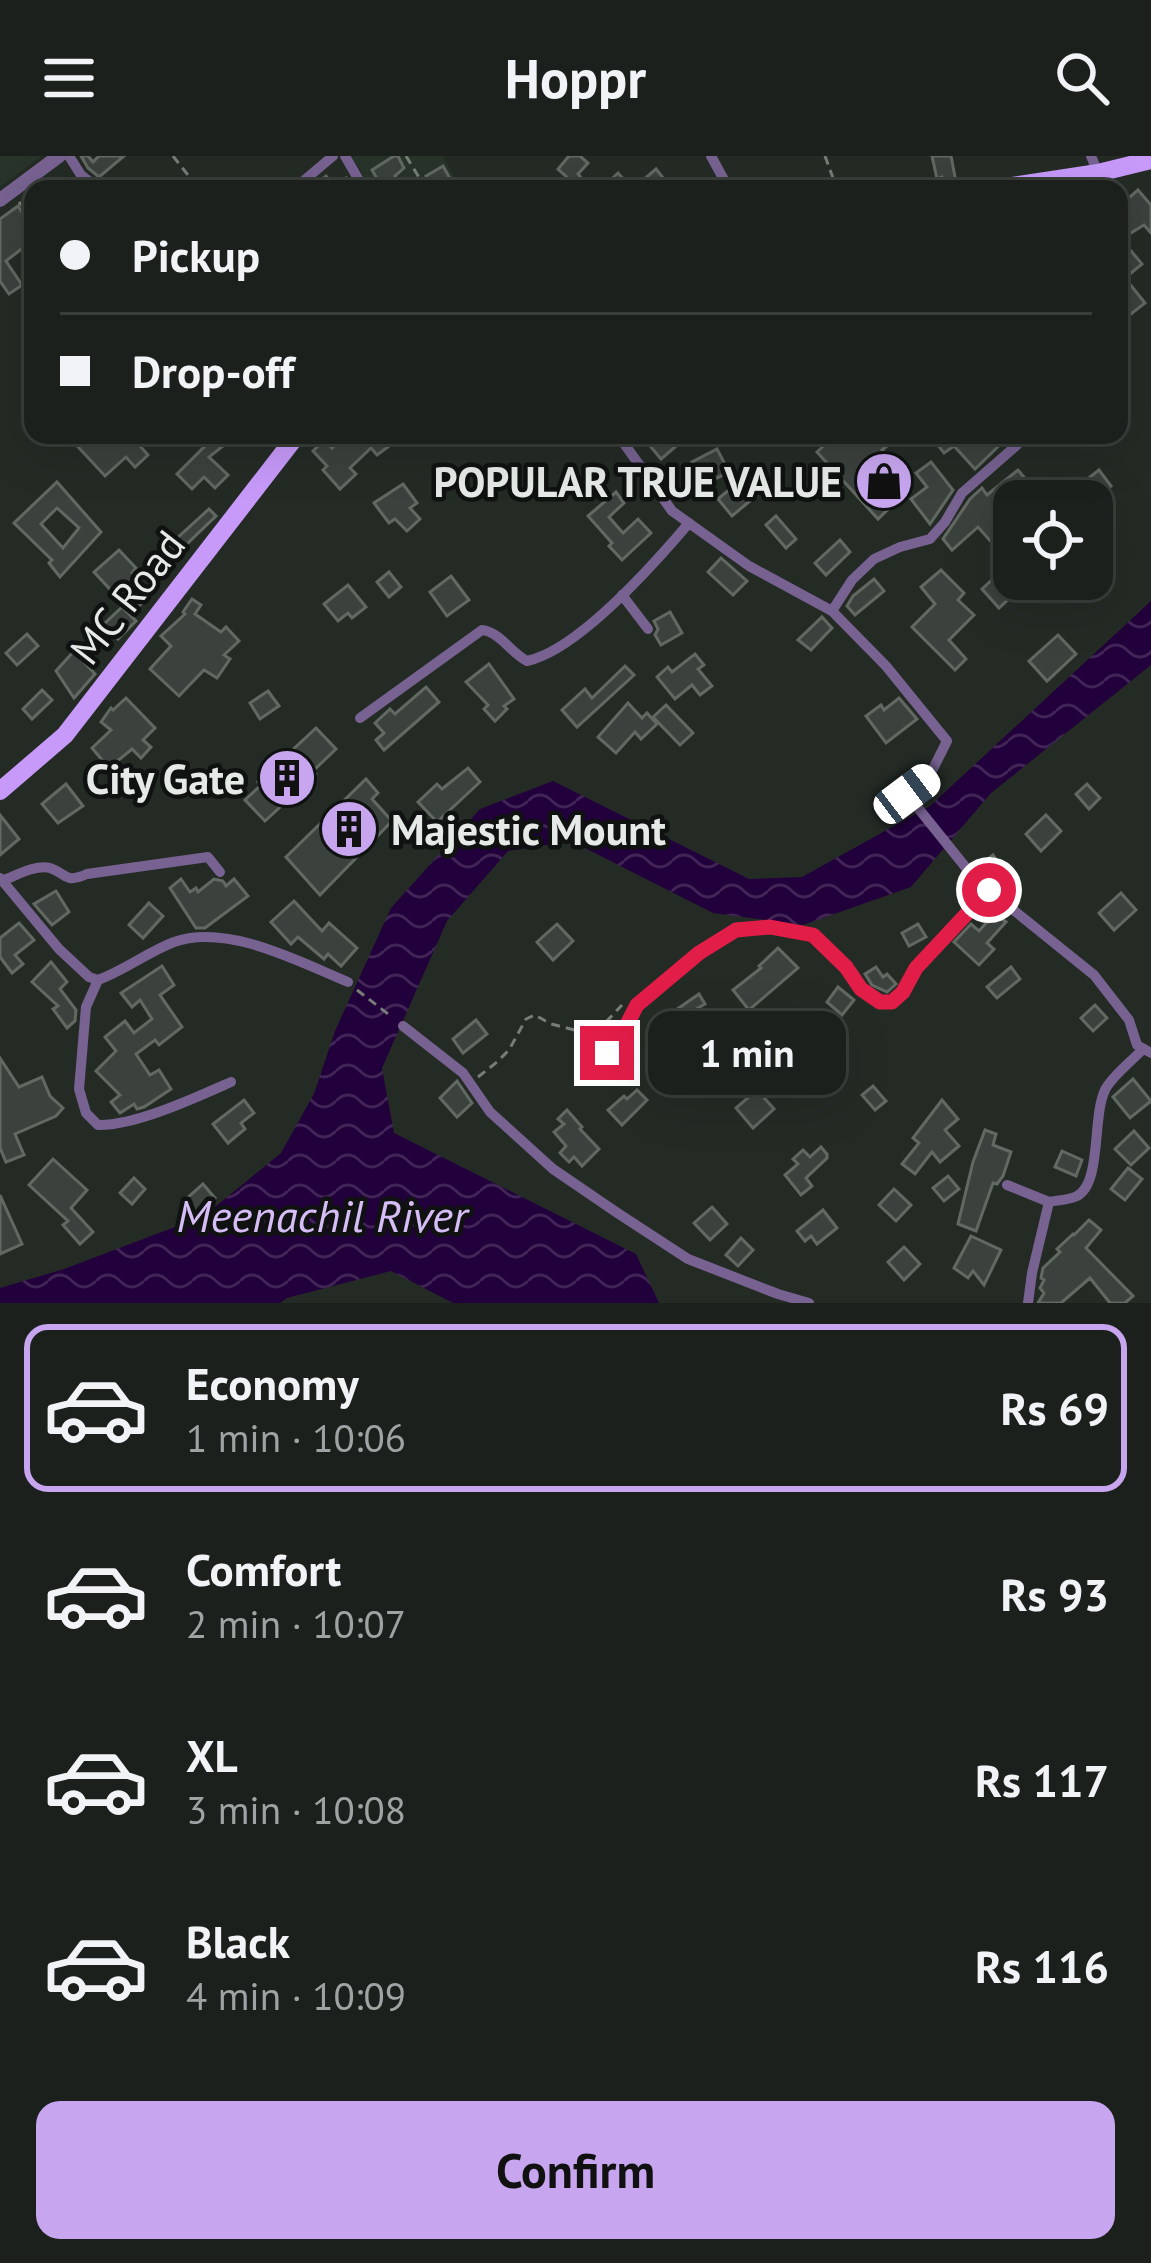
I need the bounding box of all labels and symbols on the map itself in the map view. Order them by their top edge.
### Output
shop icon: POPULAR TRUE VALUE [853,450,915,512]
place label: POPULAR TRUE VALUE [434,454,842,509]
street label: MC Road [57,519,197,675]
building icon: City Gate [256,747,318,809]
place label: City Gate [86,751,245,806]
car [867,758,947,830]
building icon: Majestic Mount [318,798,380,860]
place label: Majestic Mount [391,802,666,857]
route start [962,863,1016,917]
callout: 1 min [649,1011,847,1095]
route end [580,1026,634,1080]
water label: Meenachil River [177,1186,471,1244]

